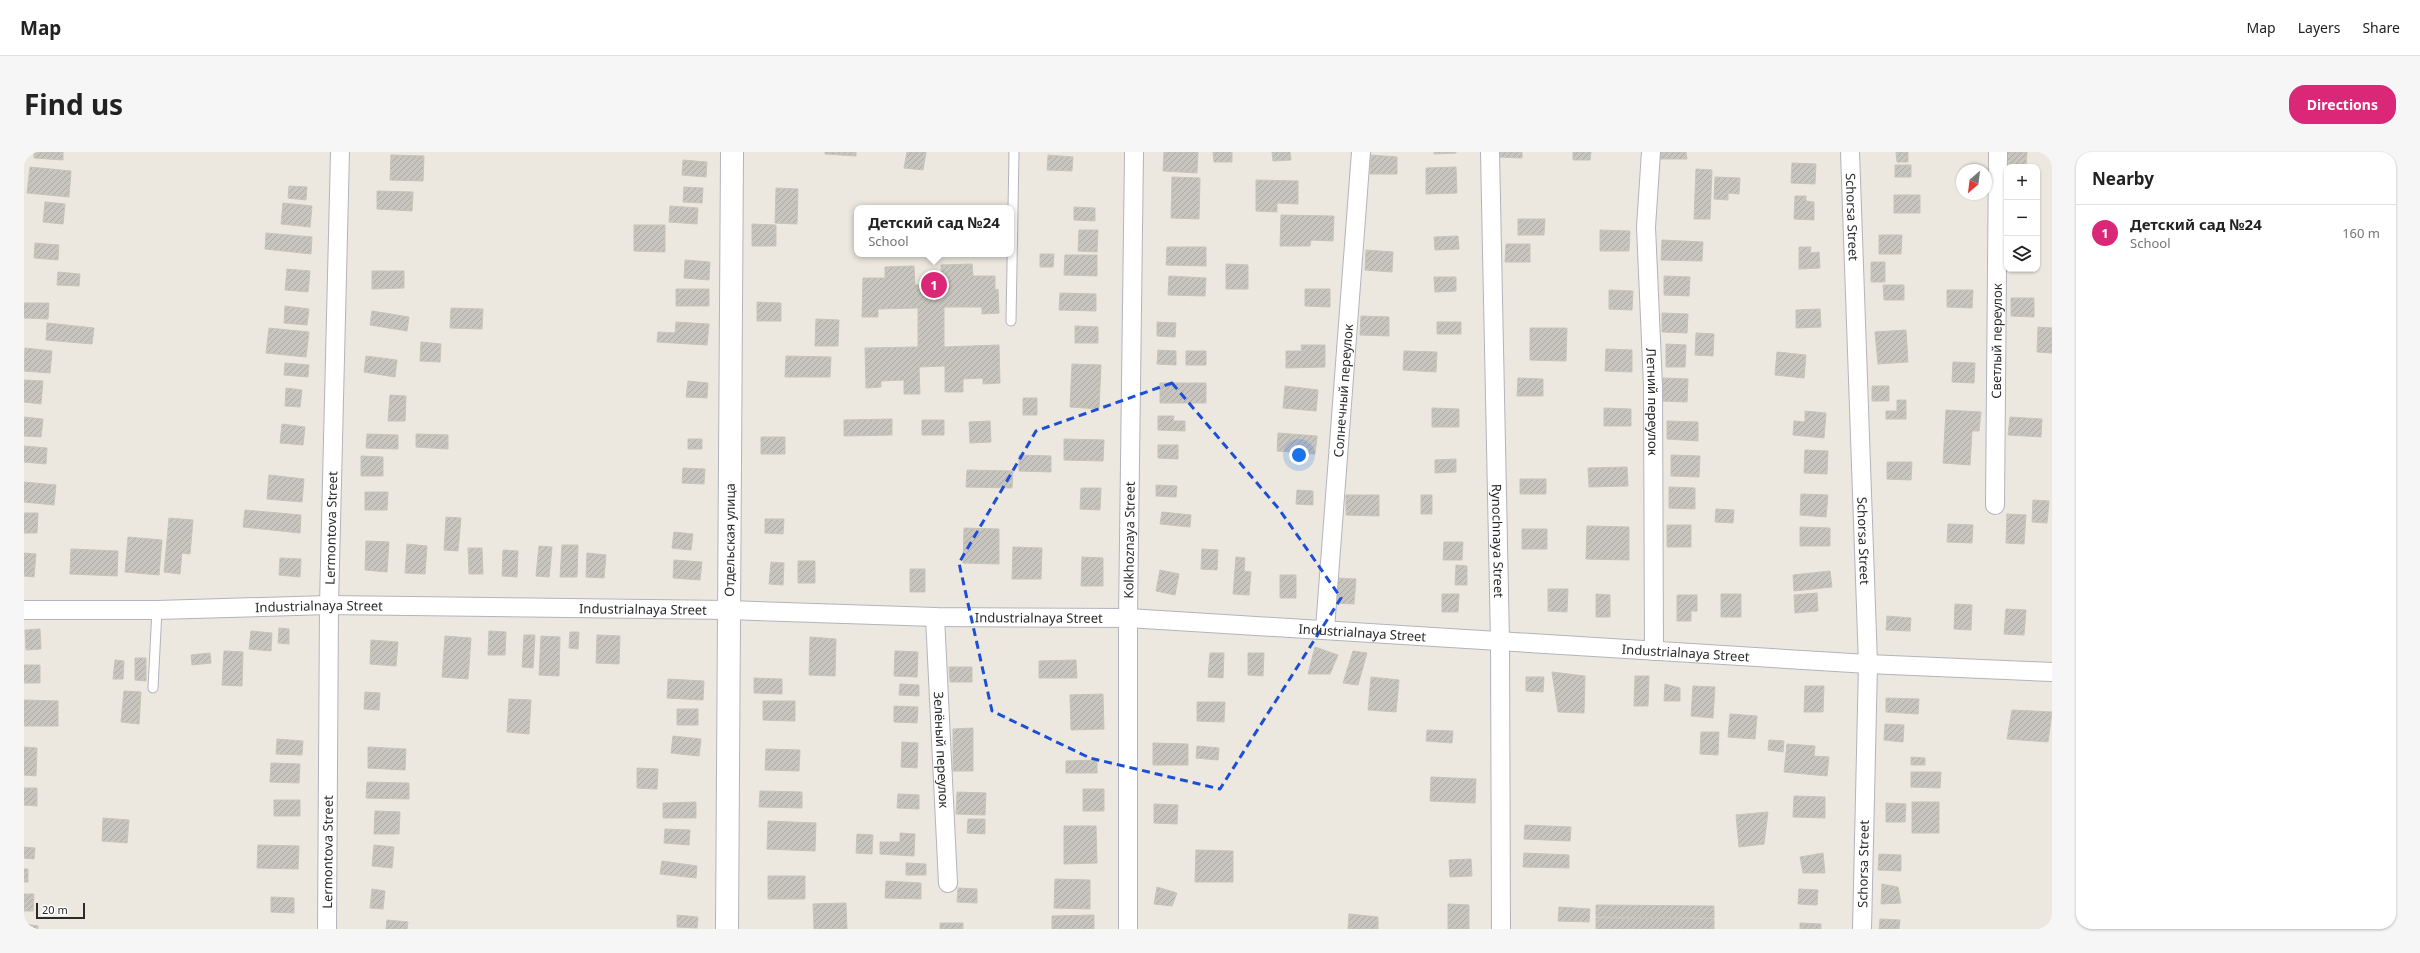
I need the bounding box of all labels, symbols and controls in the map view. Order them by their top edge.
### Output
text: Map [20,15,61,41]
text: Map [2247,18,2276,37]
text: Layers [2298,18,2340,37]
text: Share [2362,18,2400,37]
text: Find us [24,85,123,123]
button: Directions [2289,85,2396,124]
north arrow [1956,164,1992,200]
map controls [2004,164,2040,272]
button: + [2004,164,2040,200]
text: Nearby [2092,167,2154,190]
street label: Schorsa Street [1842,173,1863,262]
button: − [2004,200,2040,236]
popup [854,205,1014,257]
text: Детский сад №24 [868,212,1000,232]
text: Детский сад №24 [2130,214,2262,234]
text: 1 [2101,224,2109,242]
text: 160 m [2342,224,2380,242]
text: School [868,232,909,250]
text: School [2130,234,2171,252]
button: layers [2004,236,2040,272]
pin: 1 [921,270,947,300]
street label: Светлый переулок [1987,283,2006,399]
street label: Солнечный переулок [1329,323,1357,458]
street label: Летний переулок [1642,347,1662,456]
your location [1289,445,1309,465]
street label: Lermontova Street [320,471,341,585]
street label: Kolkhoznaya Street [1119,481,1139,599]
street label: Отдельская улица [720,483,739,597]
street label: Rynochnaya Street [1488,484,1508,598]
street label: Schorsa Street [1853,496,1874,585]
street label: Industrialnaya Street [255,596,383,616]
street label: Industrialnaya Street [579,599,707,619]
street label: Industrialnaya Street [975,608,1103,627]
street label: Industrialnaya Street [1298,620,1427,646]
street label: Industrialnaya Street [1621,640,1750,666]
street label: Зелёный переулок [930,691,953,809]
street label: Lermontova Street [318,795,337,909]
street label: Schorsa Street [1853,820,1873,908]
scale bar [36,901,85,920]
text: 20 m [42,902,68,917]

